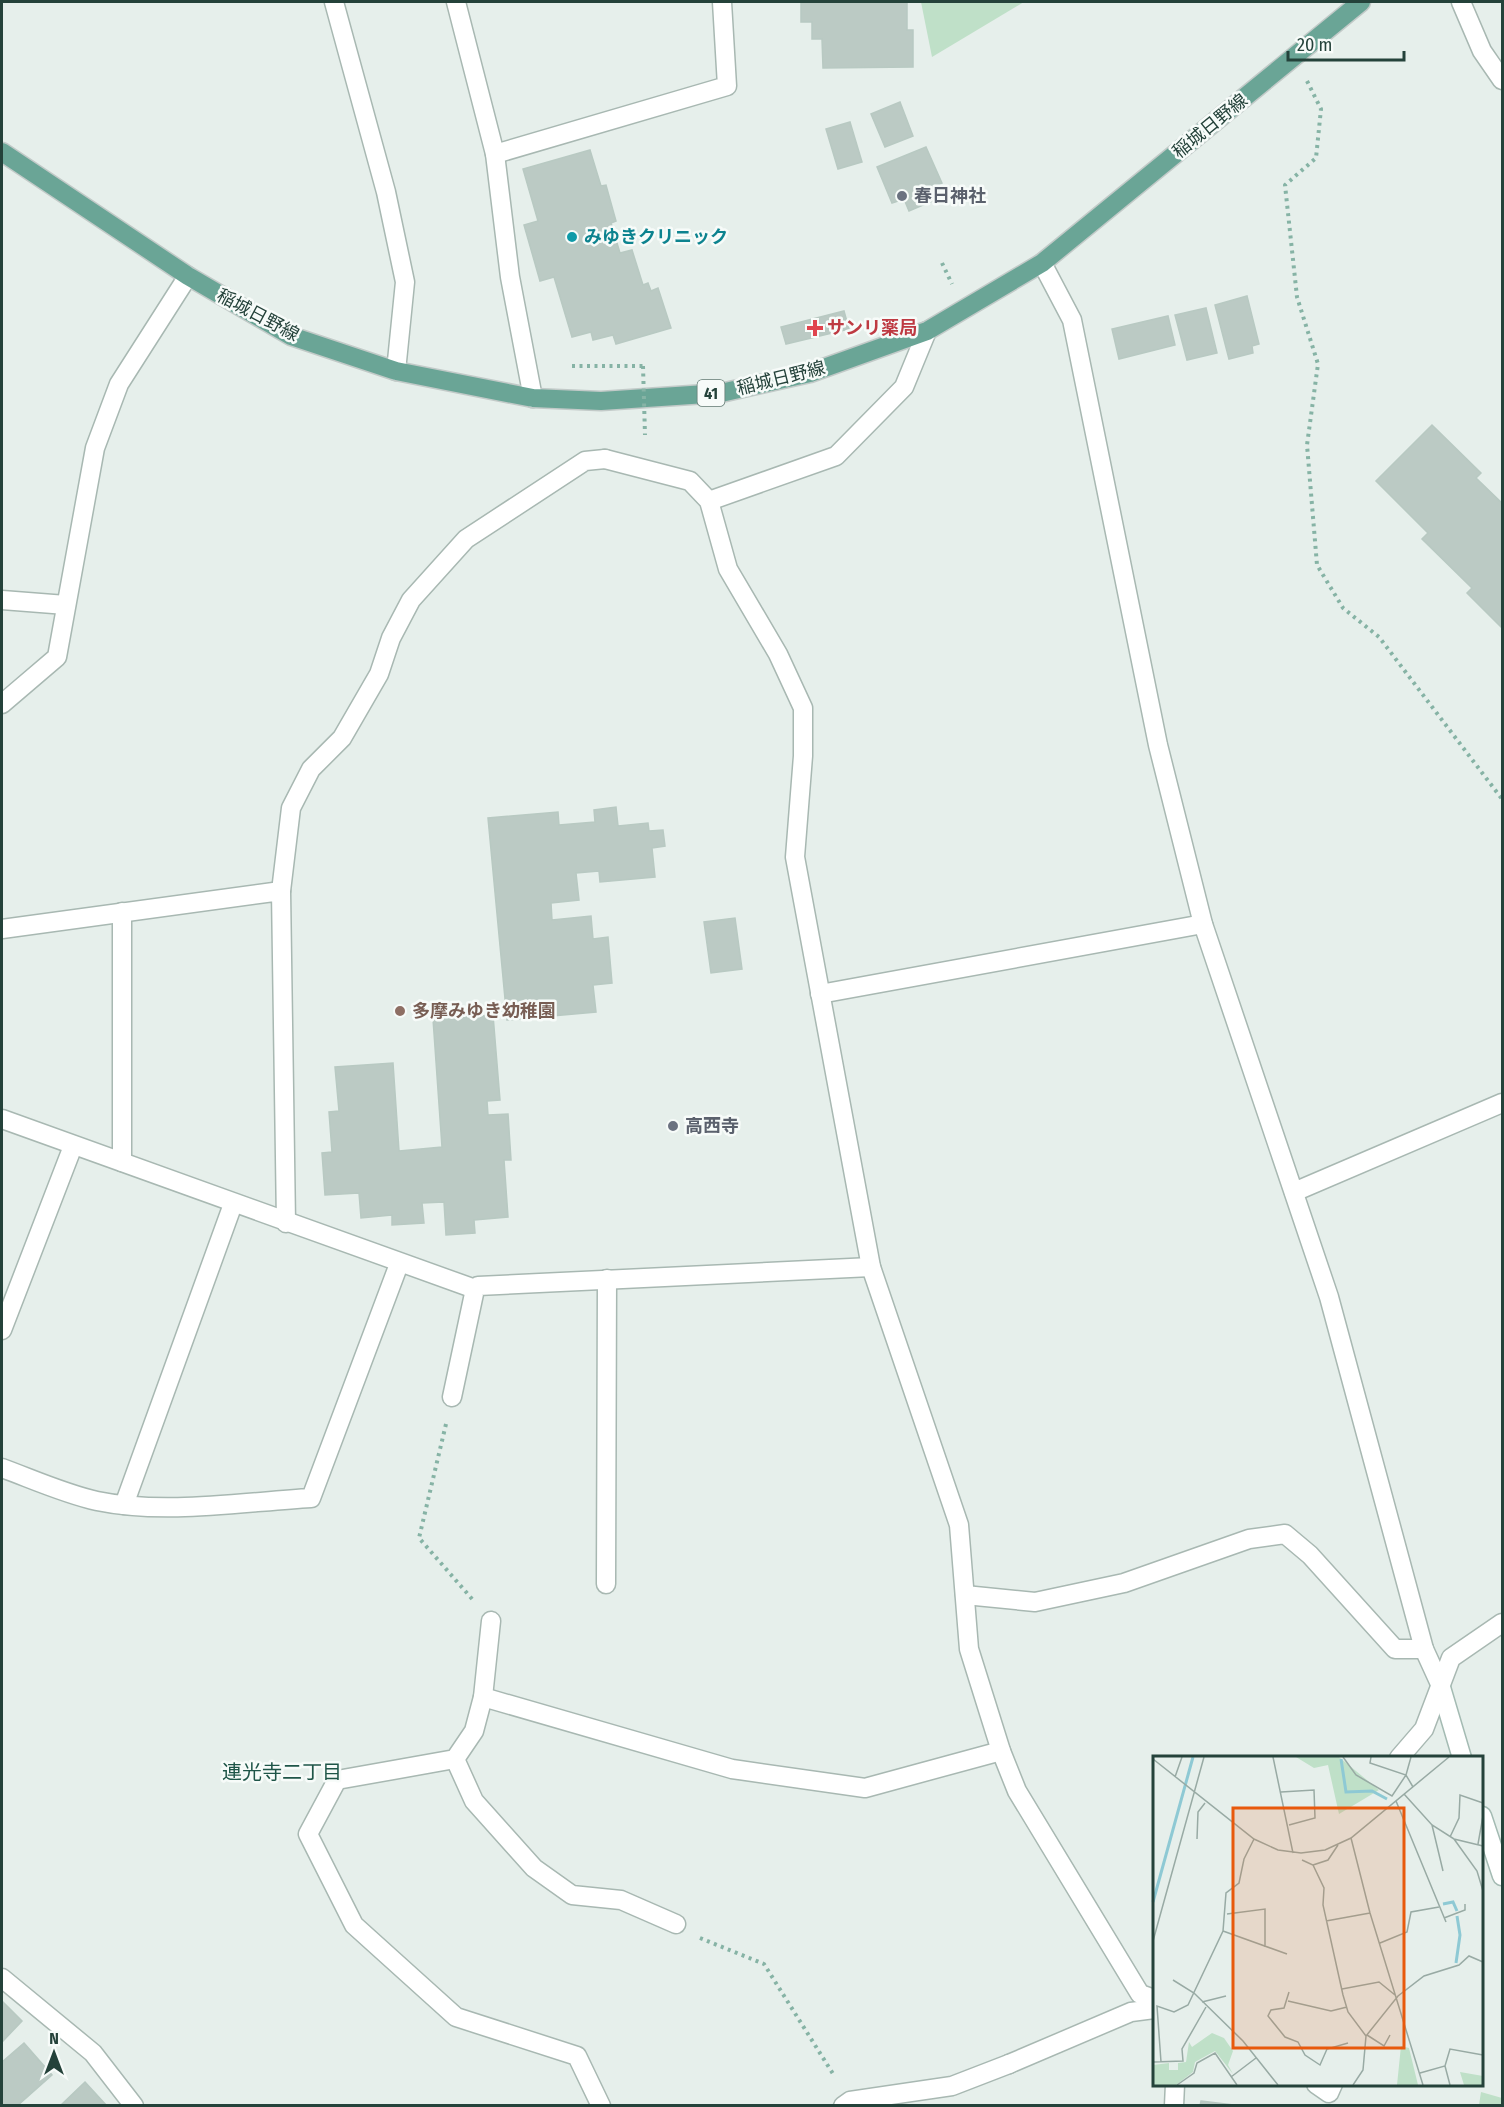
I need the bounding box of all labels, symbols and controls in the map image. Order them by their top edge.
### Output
scale bar [1288,24,1404,62]
text: 20 m [1297,34,1332,56]
street label: 稲城日野線 [1168,89,1252,163]
place label: 春日神社 [914,185,986,207]
marker: 春日神社 [895,189,909,203]
place label: みゆきクリニック [584,226,728,248]
marker: みゆきクリニック [565,230,579,244]
street label: 稲城日野線 [213,284,303,346]
place label: サンリ薬局 [827,317,917,339]
marker: サンリ薬局 [808,321,822,335]
street label: 稲城日野線 [735,356,827,400]
road number: 41 [698,380,724,406]
place label: 多摩みゆき幼稚園 [412,1000,556,1022]
marker: 多摩みゆき幼稚園 [393,1004,407,1018]
place label: 高西寺 [685,1115,739,1137]
marker: 高西寺 [666,1119,680,1133]
inset map [1153,1756,1483,2086]
district label: 連光寺二丁目 [222,1760,342,1784]
north arrow [24,2023,84,2083]
text: N [49,2029,59,2048]

